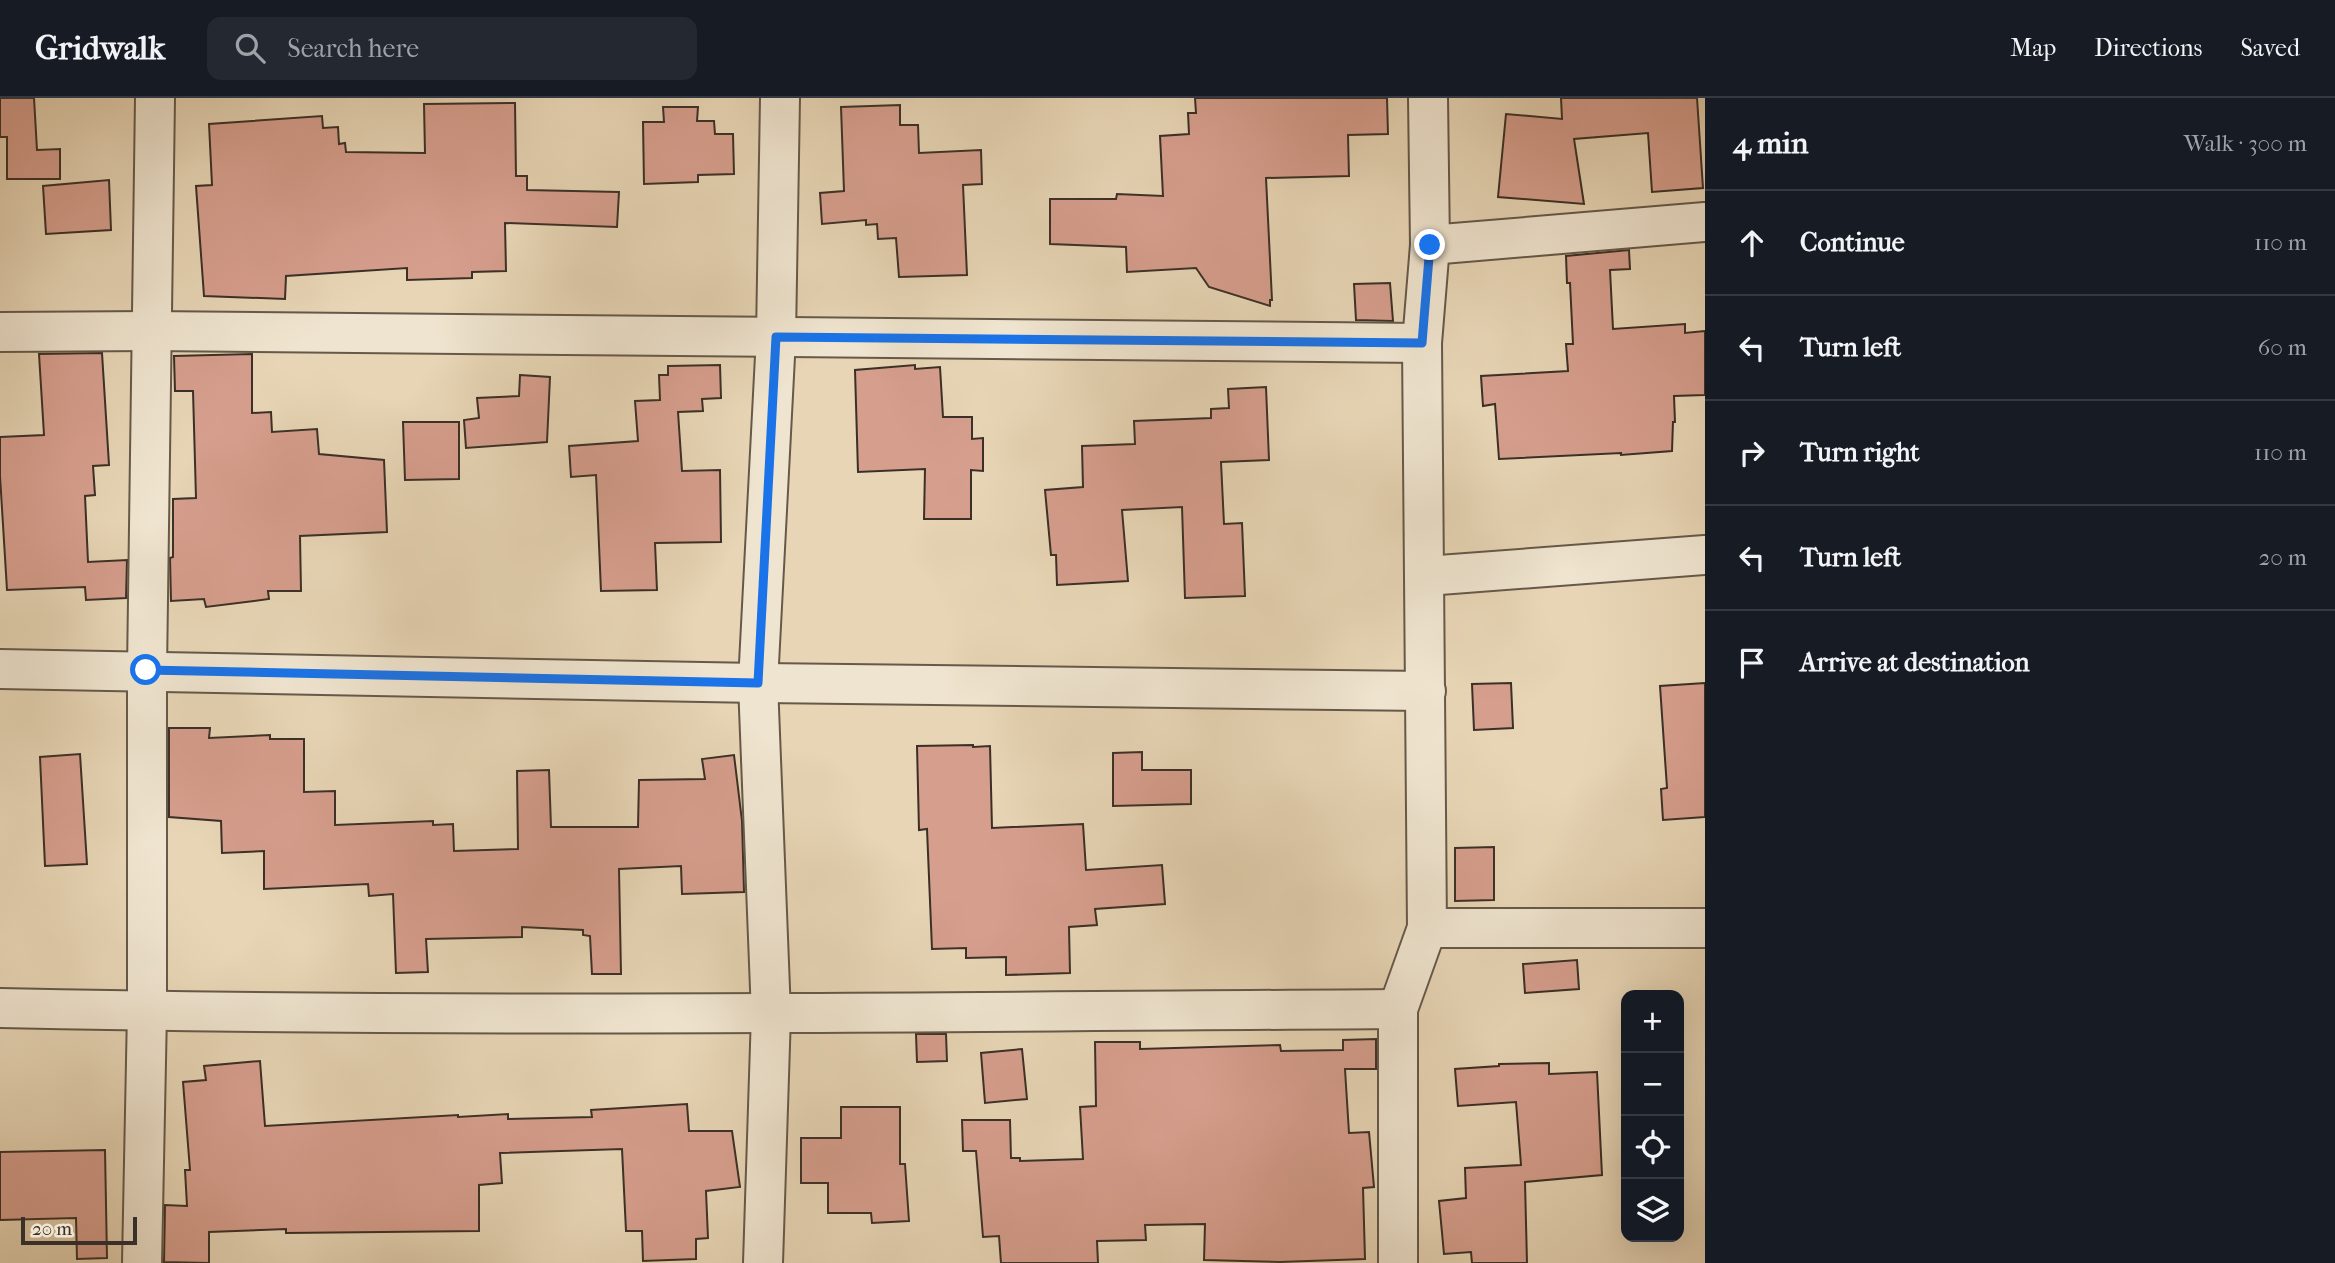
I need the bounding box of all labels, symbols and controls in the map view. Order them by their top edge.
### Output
search box [207,17,697,80]
text: Gridwalk [35,29,165,68]
icon: search [231,29,269,67]
text: Search here [287,33,419,64]
text: Map [2010,34,2056,62]
text: Directions [2094,34,2202,62]
text: Saved [2240,34,2300,62]
text: 4 min [1733,126,1808,161]
text: Walk · 300 m [2184,130,2307,157]
icon: ahead [1733,224,1771,262]
text: Continue [1800,227,1905,258]
route end [1414,229,1445,260]
text: 110 m [2254,229,2307,256]
icon: left [1733,329,1771,367]
text: Turn left [1800,332,1901,363]
text: 60 m [2258,334,2307,361]
icon: right [1733,434,1771,472]
text: Turn right [1800,437,1920,468]
text: 110 m [2254,439,2307,466]
icon: left [1733,539,1771,577]
text: Turn left [1800,542,1901,573]
text: 20 m [2258,544,2307,571]
icon: arrive [1733,644,1771,682]
text: Arrive at destination [1800,647,2030,678]
route start [130,654,161,685]
map controls [1621,990,1684,1242]
button: + [1621,990,1684,1053]
button: − [1621,1053,1684,1116]
button: locate [1621,1116,1684,1179]
button: layers [1621,1179,1684,1242]
scale bar [21,1214,136,1246]
text: 20 m [32,1218,72,1240]

